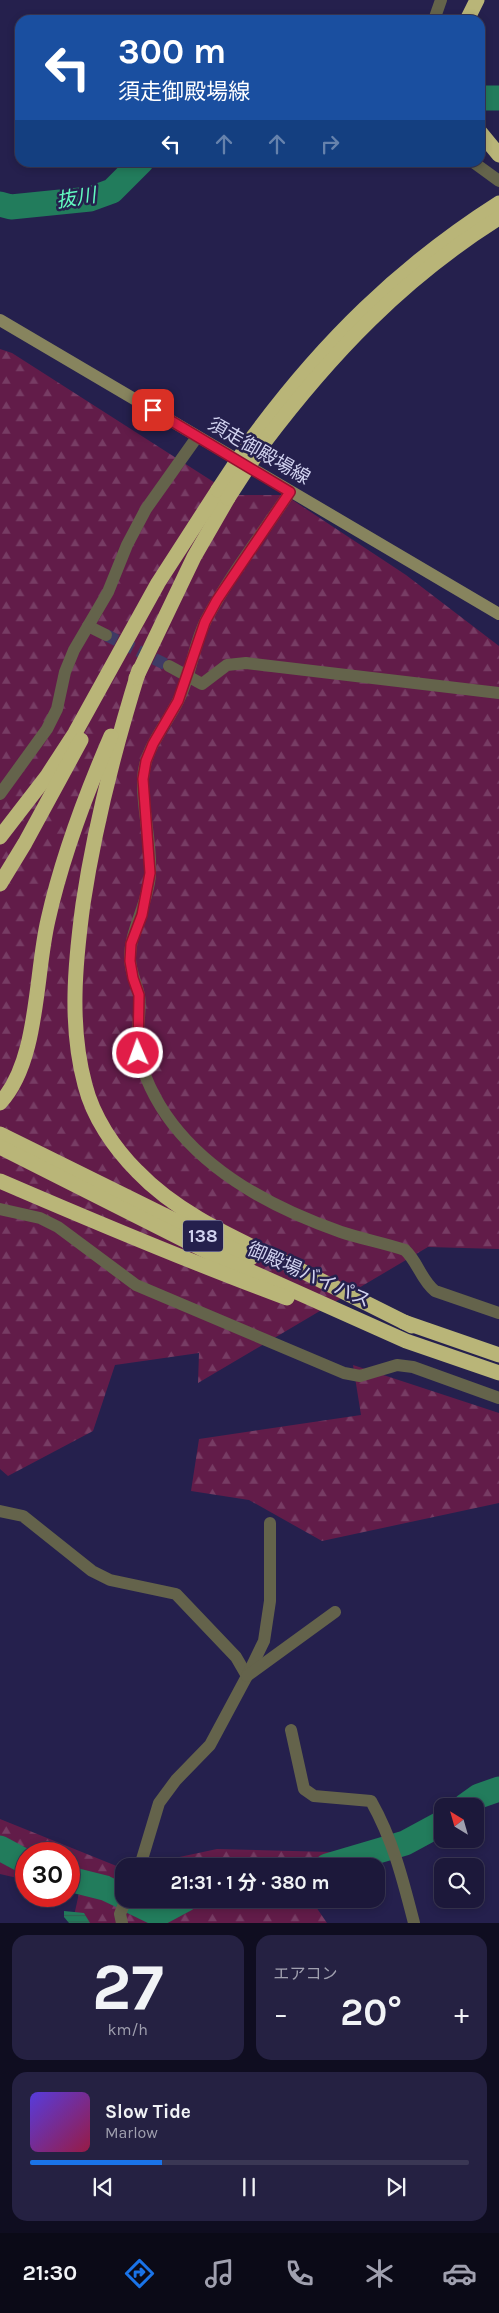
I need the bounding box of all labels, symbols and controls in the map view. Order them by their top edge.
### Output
text: 300 m [118,31,226,72]
icon: left [35,35,100,100]
text: 須走御殿場線 [118,79,250,105]
icon: left [157,130,185,158]
icon: ahead [210,130,238,158]
icon: ahead [263,130,291,158]
icon: right [316,130,344,158]
water label: 抜川 [54,183,100,212]
pin [132,389,174,431]
icon: arrive [139,396,167,424]
street label: 須走御殿場線 [204,413,314,489]
position arrow [111,1026,163,1078]
road number: 138 [183,1220,223,1252]
street label: 御殿場バイパス [244,1238,374,1312]
north arrow [434,1798,484,1848]
map controls [434,1798,484,1908]
speed limit sign: 30 [15,1842,80,1907]
button: search [434,1858,484,1908]
text: 21:31 · 1 分 · 380 m [171,1872,329,1894]
text: 27 [92,1949,164,2025]
text: エアコン [274,1964,338,1983]
text: 20° [340,1990,402,2035]
text: − [274,1997,288,2030]
text: + [454,1997,469,2030]
text: km/h [107,2020,148,2039]
text: Slow Tide [105,2101,191,2123]
text: Marlow [105,2123,158,2142]
icon: previous [89,2173,117,2201]
icon: pause [235,2173,263,2201]
icon: next [382,2173,410,2201]
icon: directions [122,2256,157,2291]
icon: music [202,2256,237,2291]
icon: phone [282,2256,317,2291]
icon: climate [362,2256,397,2291]
icon: car [442,2256,477,2291]
text: 21:30 [22,2260,77,2286]

